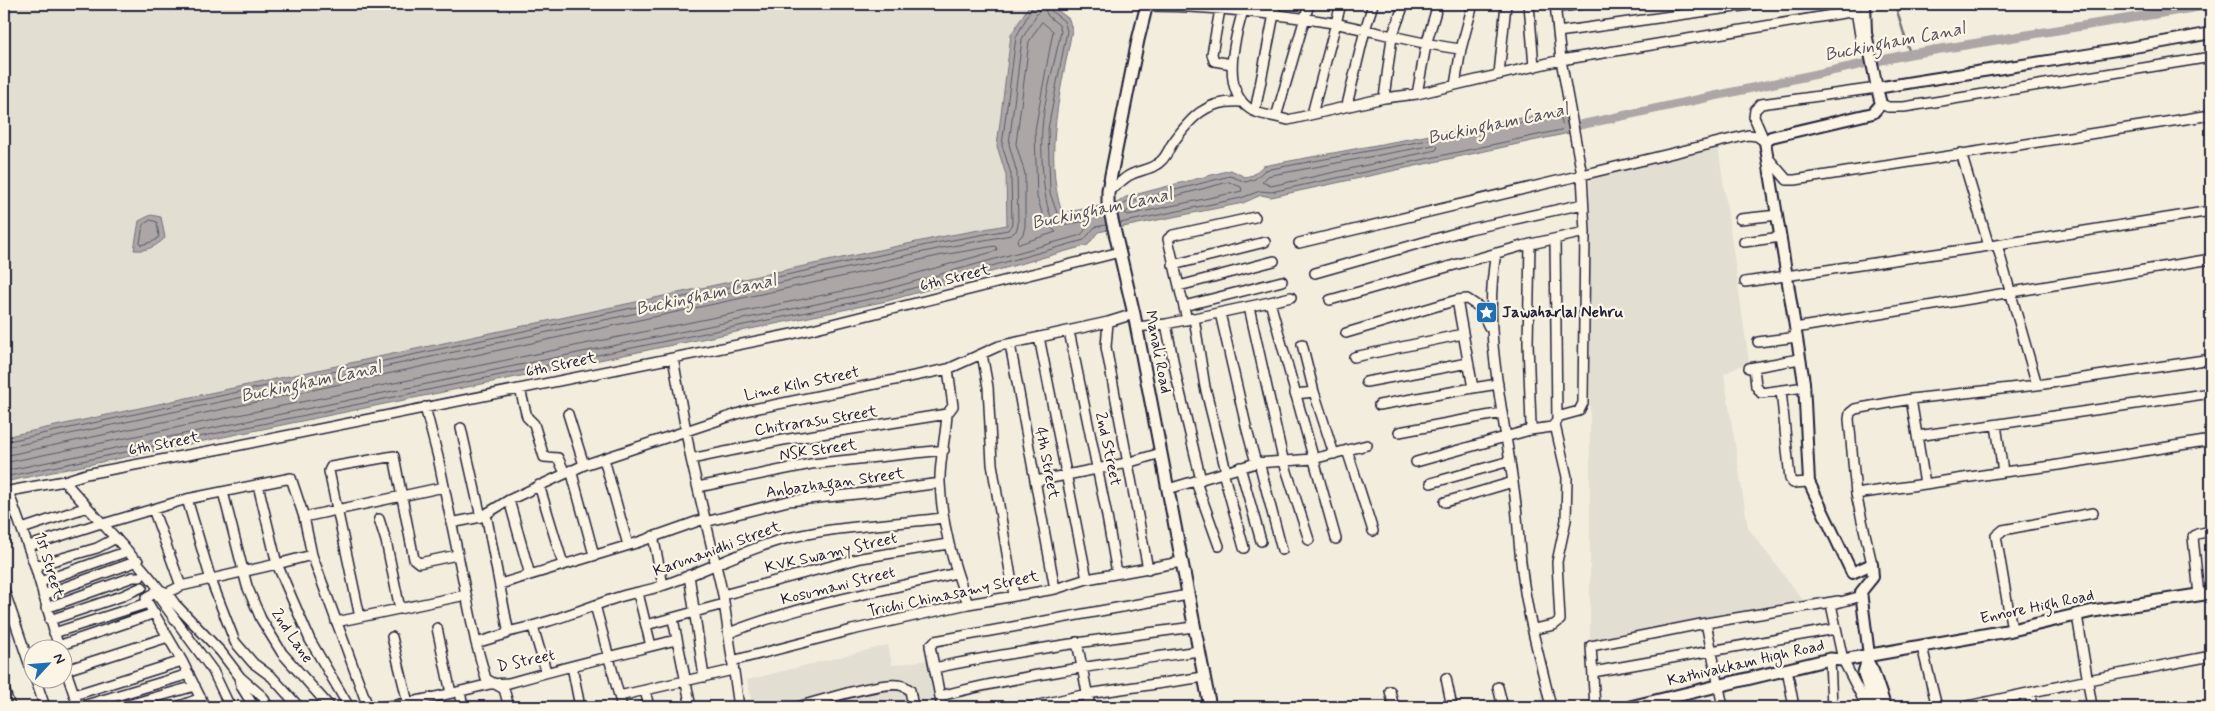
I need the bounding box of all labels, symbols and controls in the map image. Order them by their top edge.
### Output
water label: Buckingham Canal [1822,16,1969,69]
water label: Buckingham Canal [1425,97,1572,153]
water label: Buckingham Canal [1029,182,1176,238]
street label: 6th Street [918,259,993,297]
water label: Buckingham Canal [633,268,780,324]
place icon: Jawaharlal Nehru [1474,300,1498,324]
place label: Jawaharlal Nehru [1502,302,1623,323]
street label: Manali Road [1140,309,1176,395]
street label: 6th Street [524,347,599,383]
water label: Buckingham Canal [238,355,385,411]
street label: Lime Kiln Street [743,361,862,406]
street label: Chitrarasu Street [753,401,880,441]
street label: 2nd Street [1090,410,1126,488]
street label: 4th Street [1030,425,1064,501]
street label: 6th Street [127,427,202,461]
street label: NSK Street [778,434,859,466]
street label: Anbazhagan Street [764,463,906,504]
street label: Karunanidhi Street [650,516,784,582]
street label: KVK Swamy Street [763,528,899,578]
street label: 1st Street [29,529,69,601]
street label: Kosumani Street [779,562,897,610]
street label: Trichi Chinasamy Street [866,565,1041,622]
street label: Ennore High Road [1978,585,2096,630]
street label: 2nd Lane [266,605,318,667]
street label: Kathivakkam High Road [1665,635,1827,692]
north arrow [22,638,72,688]
street label: D Street [495,645,557,677]
text: N [49,651,69,667]

